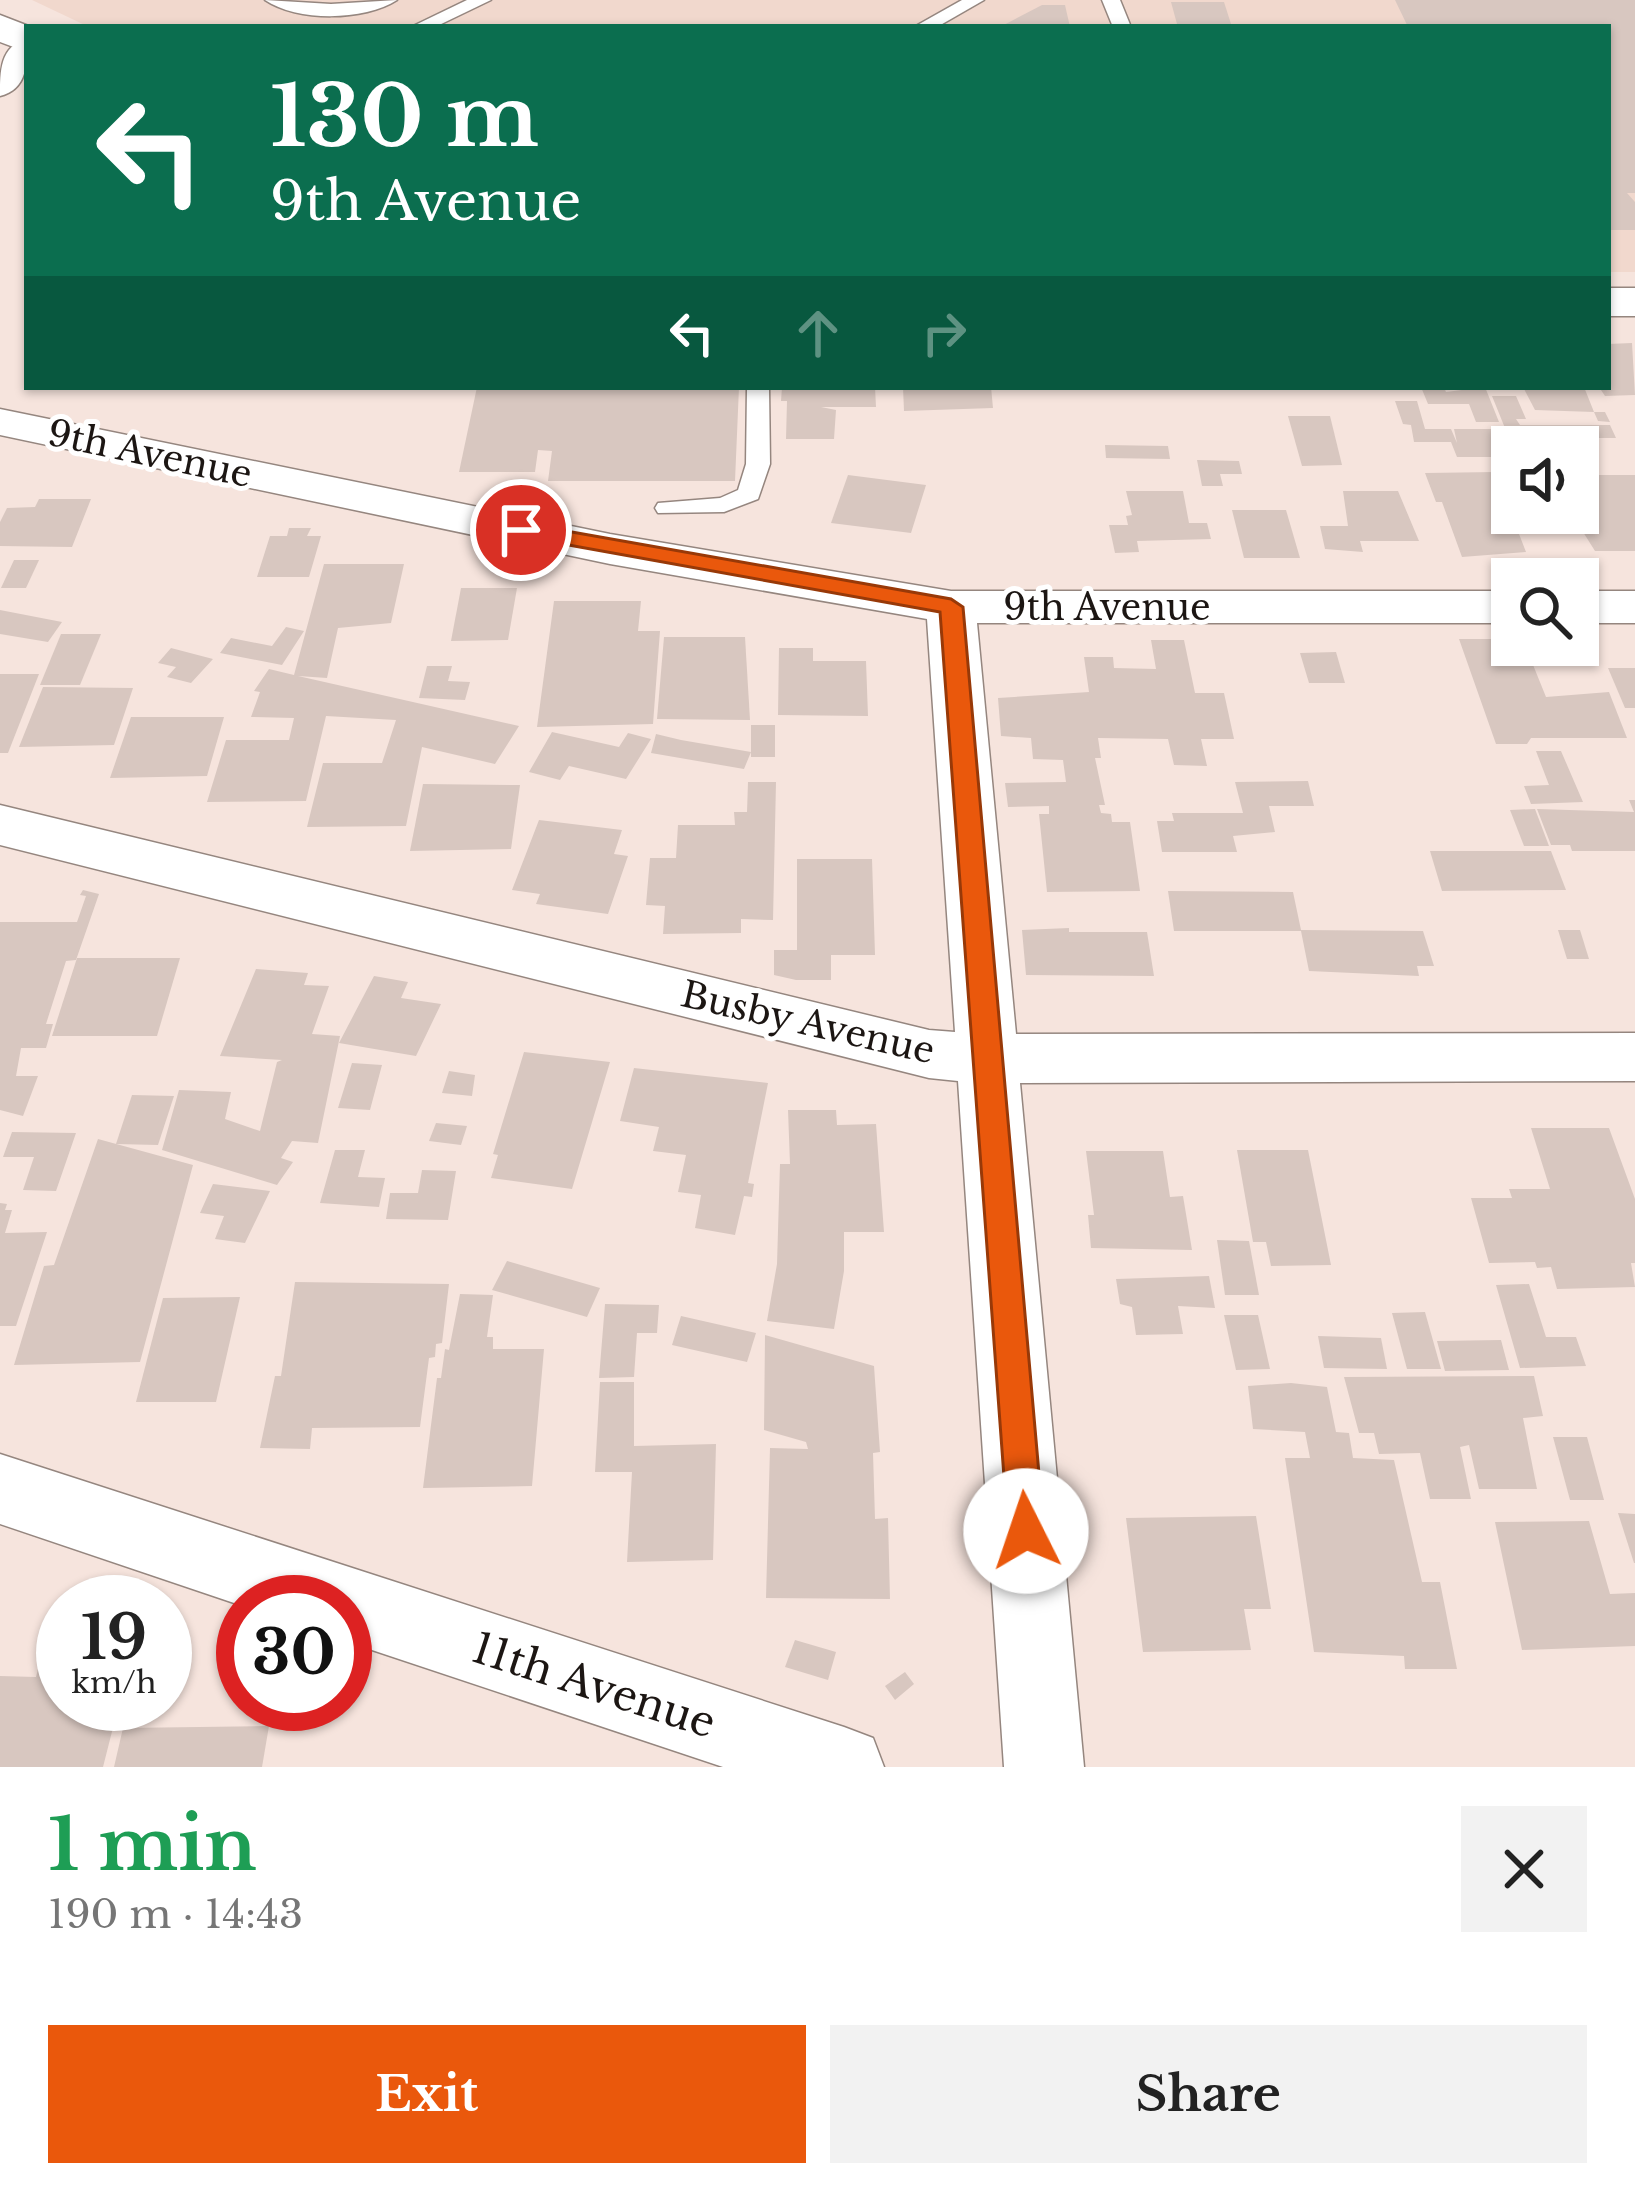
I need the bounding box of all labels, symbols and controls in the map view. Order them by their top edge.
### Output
text: 130 m [270,65,539,169]
icon: left [72,72,228,228]
text: 9th Avenue [270,168,581,235]
icon: left [659,300,725,366]
icon: ahead [785,300,851,366]
icon: right [911,300,977,366]
street label: 9th Avenue [44,410,256,497]
map controls [1491,426,1599,666]
button: sound [1491,426,1599,534]
pin [470,479,572,581]
icon: arrive [488,497,554,563]
button: search [1491,558,1599,666]
street label: 9th Avenue [1003,585,1211,630]
street label: Busby Avenue [677,971,939,1074]
position arrow [963,1468,1089,1594]
speed limit sign: 30 [216,1575,372,1731]
text: 19 [81,1601,147,1675]
street label: 11th Avenue [466,1621,722,1749]
text: km/h [71,1664,157,1701]
text: 1 min [48,1800,257,1889]
button: close [1461,1806,1587,1932]
text: 190 m · 14:43 [48,1890,303,1939]
button: Exit [48,2025,806,2163]
button: Share [830,2025,1587,2163]

